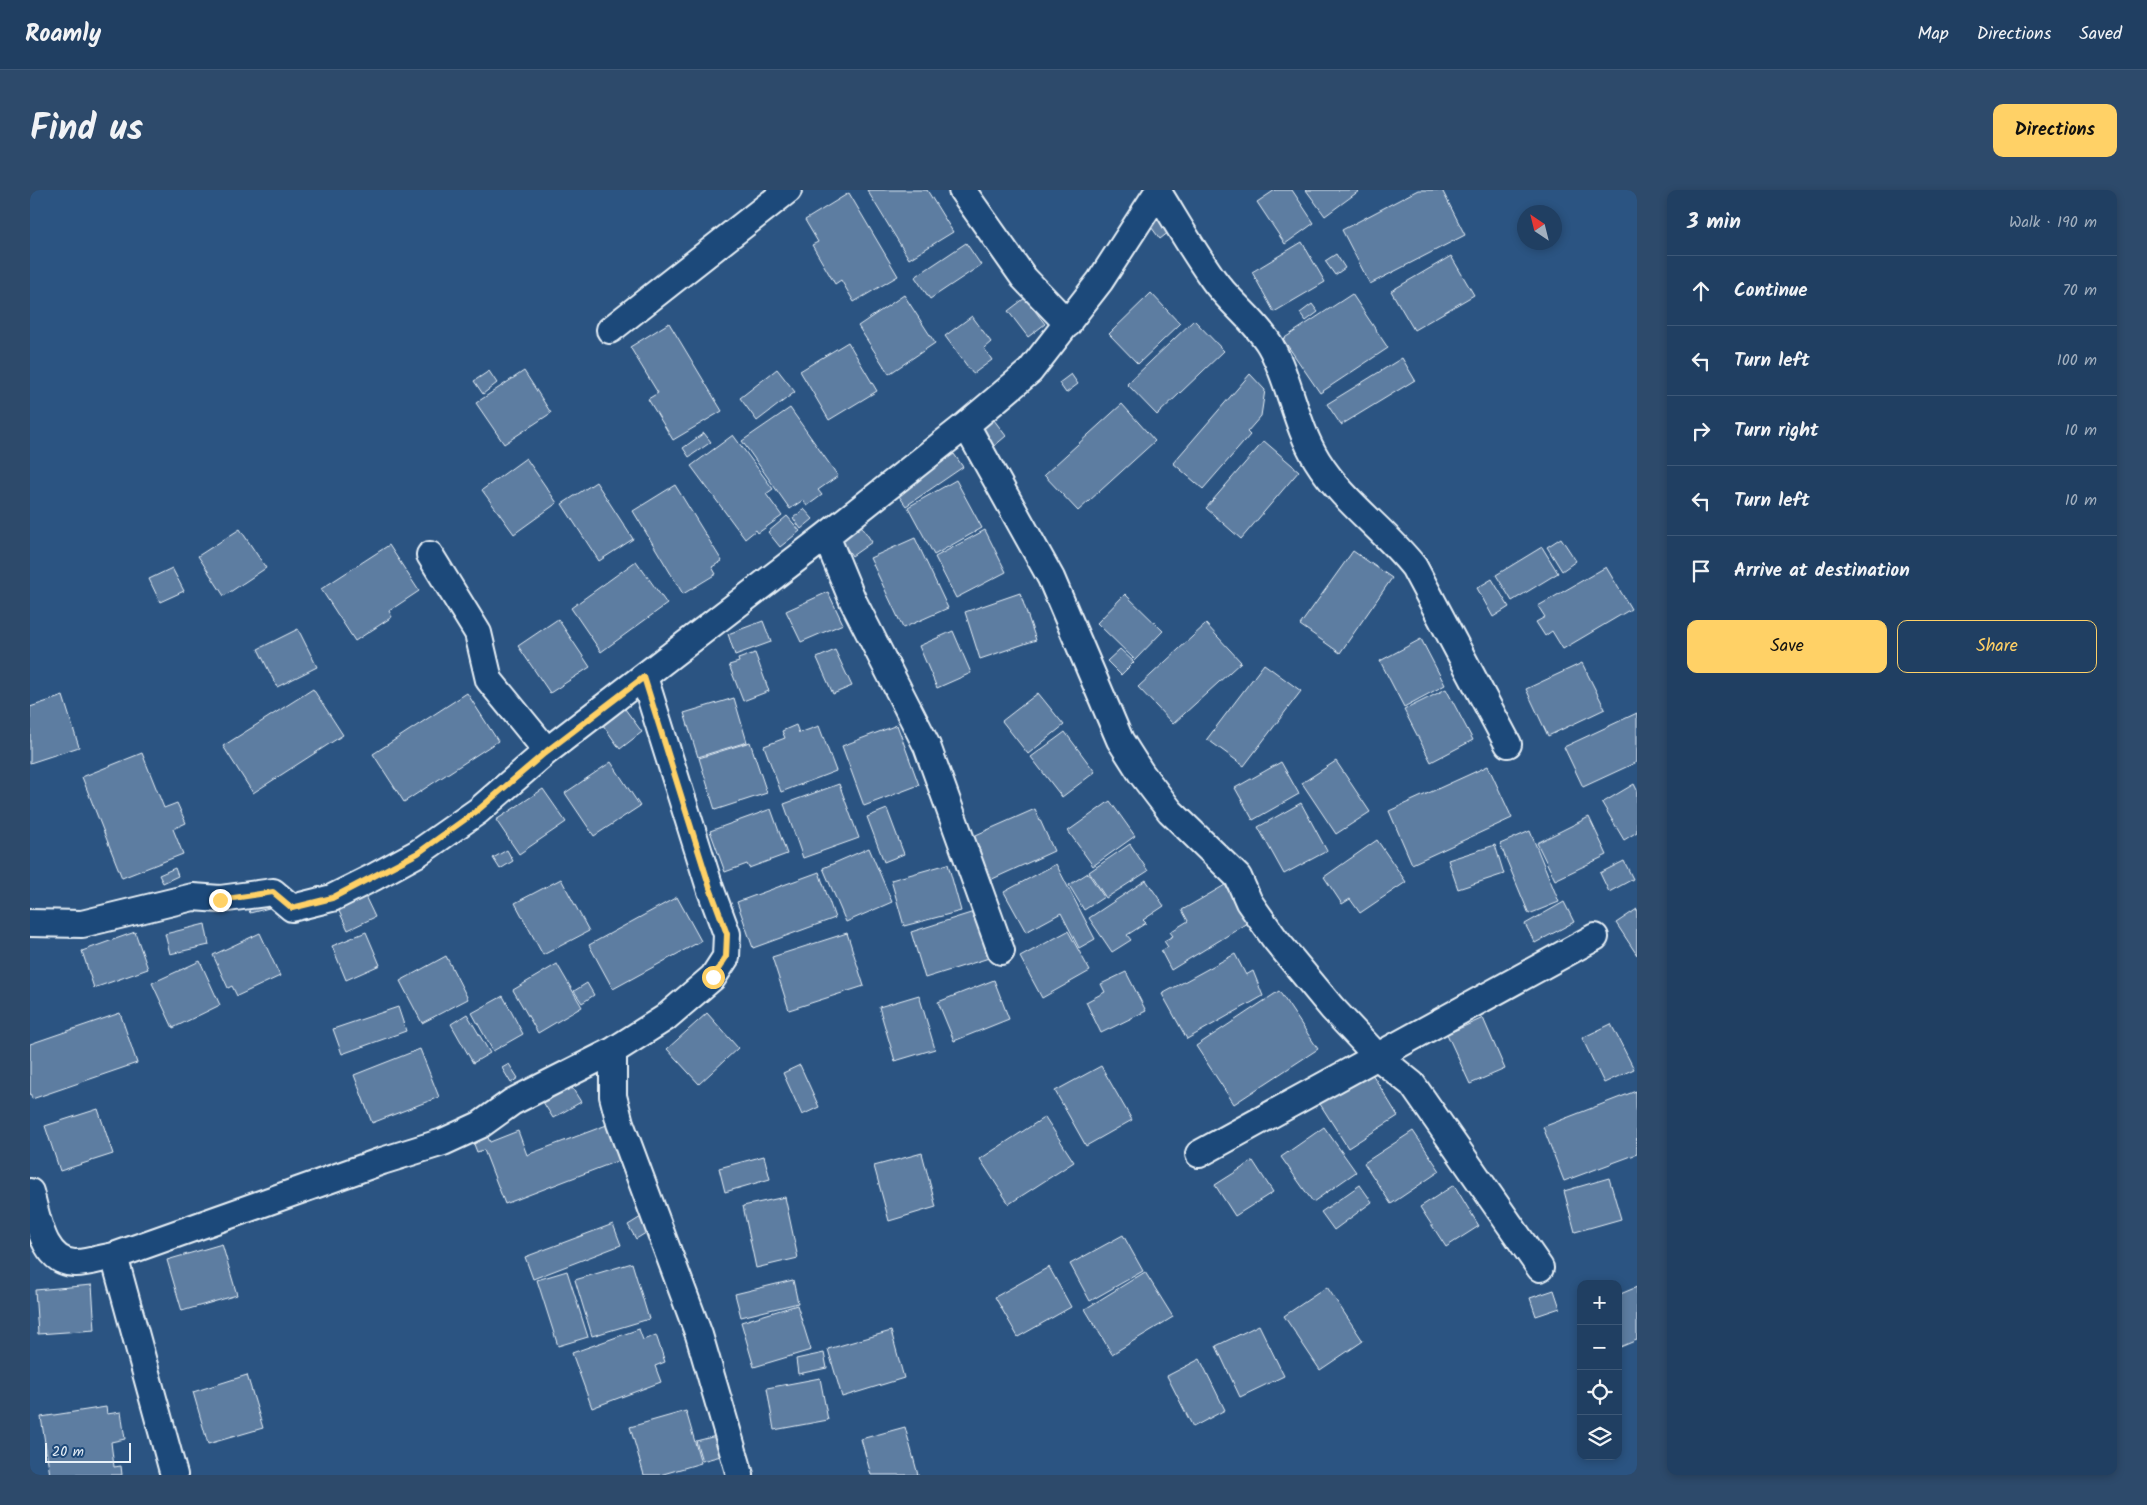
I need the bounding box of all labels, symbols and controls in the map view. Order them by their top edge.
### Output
text: Roamly [25,15,101,54]
text: Map [1917,20,1949,49]
text: Directions [1977,20,2051,49]
text: Saved [2079,20,2122,49]
text: Find us [30,102,143,158]
button: Directions [1993,104,2117,157]
north arrow [1517,205,1562,250]
text: 3 min [1687,206,1741,239]
text: Walk · 190 m [2009,210,2097,235]
text: Continue [1734,276,1807,306]
icon: ahead [1687,277,1715,305]
text: 70 m [2062,278,2097,303]
text: Turn left [1734,346,1809,376]
icon: left [1687,347,1715,375]
text: 100 m [2057,348,2097,373]
text: Turn right [1734,416,1819,446]
icon: right [1687,417,1715,445]
text: 10 m [2065,418,2097,443]
text: Turn left [1734,486,1809,516]
icon: left [1687,487,1715,515]
text: 10 m [2065,488,2097,513]
text: Arrive at destination [1734,556,1910,586]
icon: arrive [1687,557,1715,585]
button: Save [1687,620,1887,673]
button: Share [1897,620,2097,673]
route end [209,889,232,912]
route start [702,966,725,989]
map controls [1577,1280,1622,1460]
button: + [1577,1280,1622,1325]
button: − [1577,1325,1622,1370]
button: locate [1577,1370,1622,1415]
button: layers [1577,1415,1622,1460]
scale bar [45,1440,131,1463]
text: 20 m [52,1441,84,1463]

